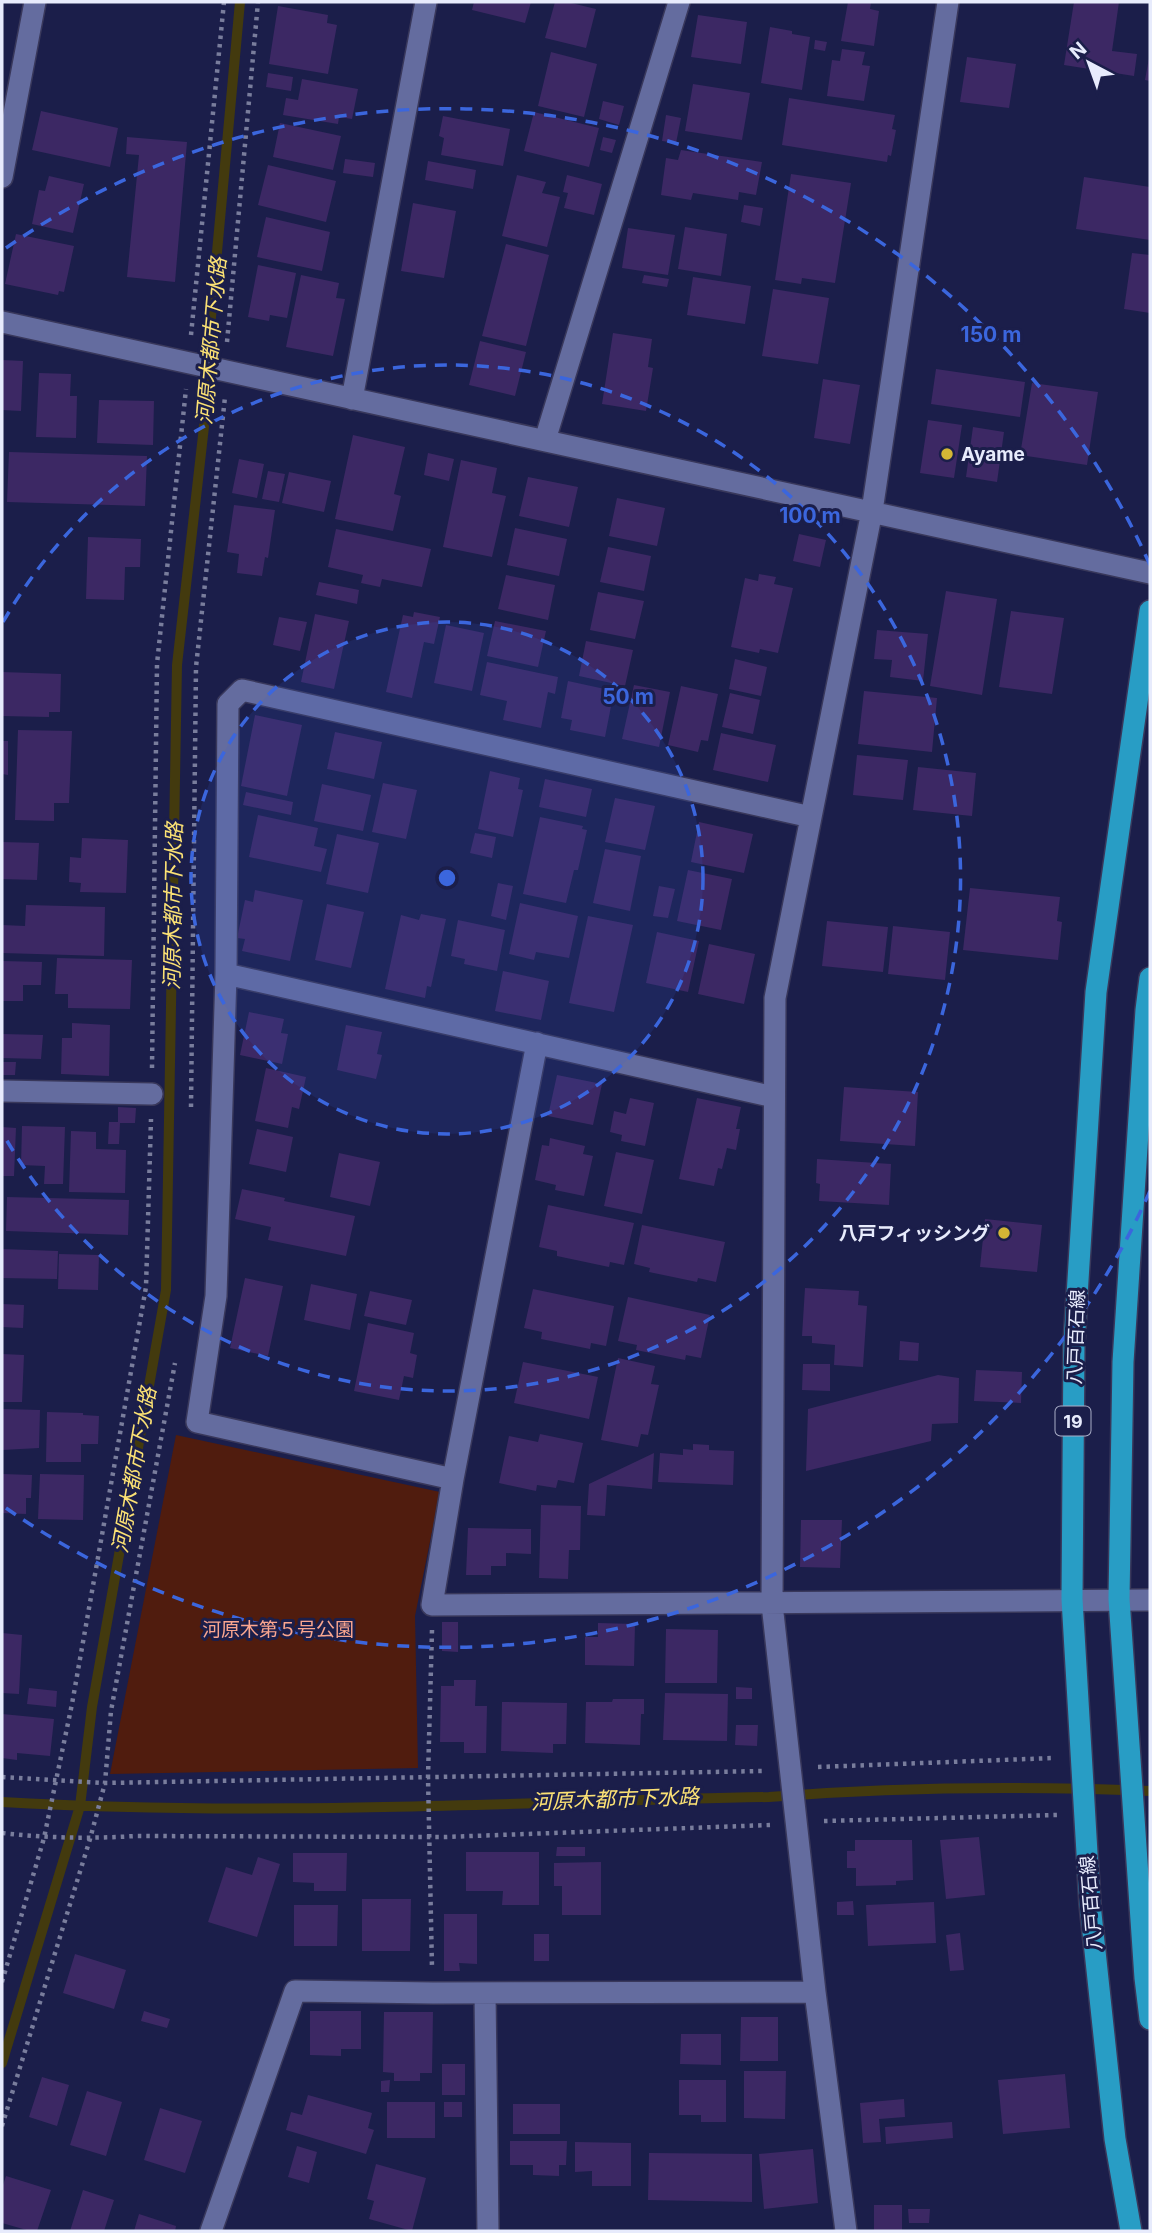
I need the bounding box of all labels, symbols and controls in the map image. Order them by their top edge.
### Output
north arrow [1054,28,1124,98]
text: N [1065,37,1091,64]
water label: 河原木都市下水路 [191,254,231,426]
text: 150 m [961,322,1021,347]
place label: Ayame [961,443,1025,466]
marker: Ayame [939,446,955,462]
text: 100 m [779,503,841,528]
text: 50 m [602,684,654,709]
water label: 河原木都市下水路 [159,820,187,990]
centre of rings [435,866,459,890]
place label: 八戸フィッシング [838,1222,990,1245]
marker: 八戸フィッシング [996,1225,1012,1241]
street label: 八戸百石線 [1063,1289,1089,1385]
water label: 河原木都市下水路 [107,1383,161,1555]
road number: 19 [1056,1406,1090,1436]
park label: 河原木第５号公園 [202,1618,354,1641]
water label: 河原木都市下水路 [531,1784,701,1814]
street label: 八戸百石線 [1075,1855,1107,1951]

